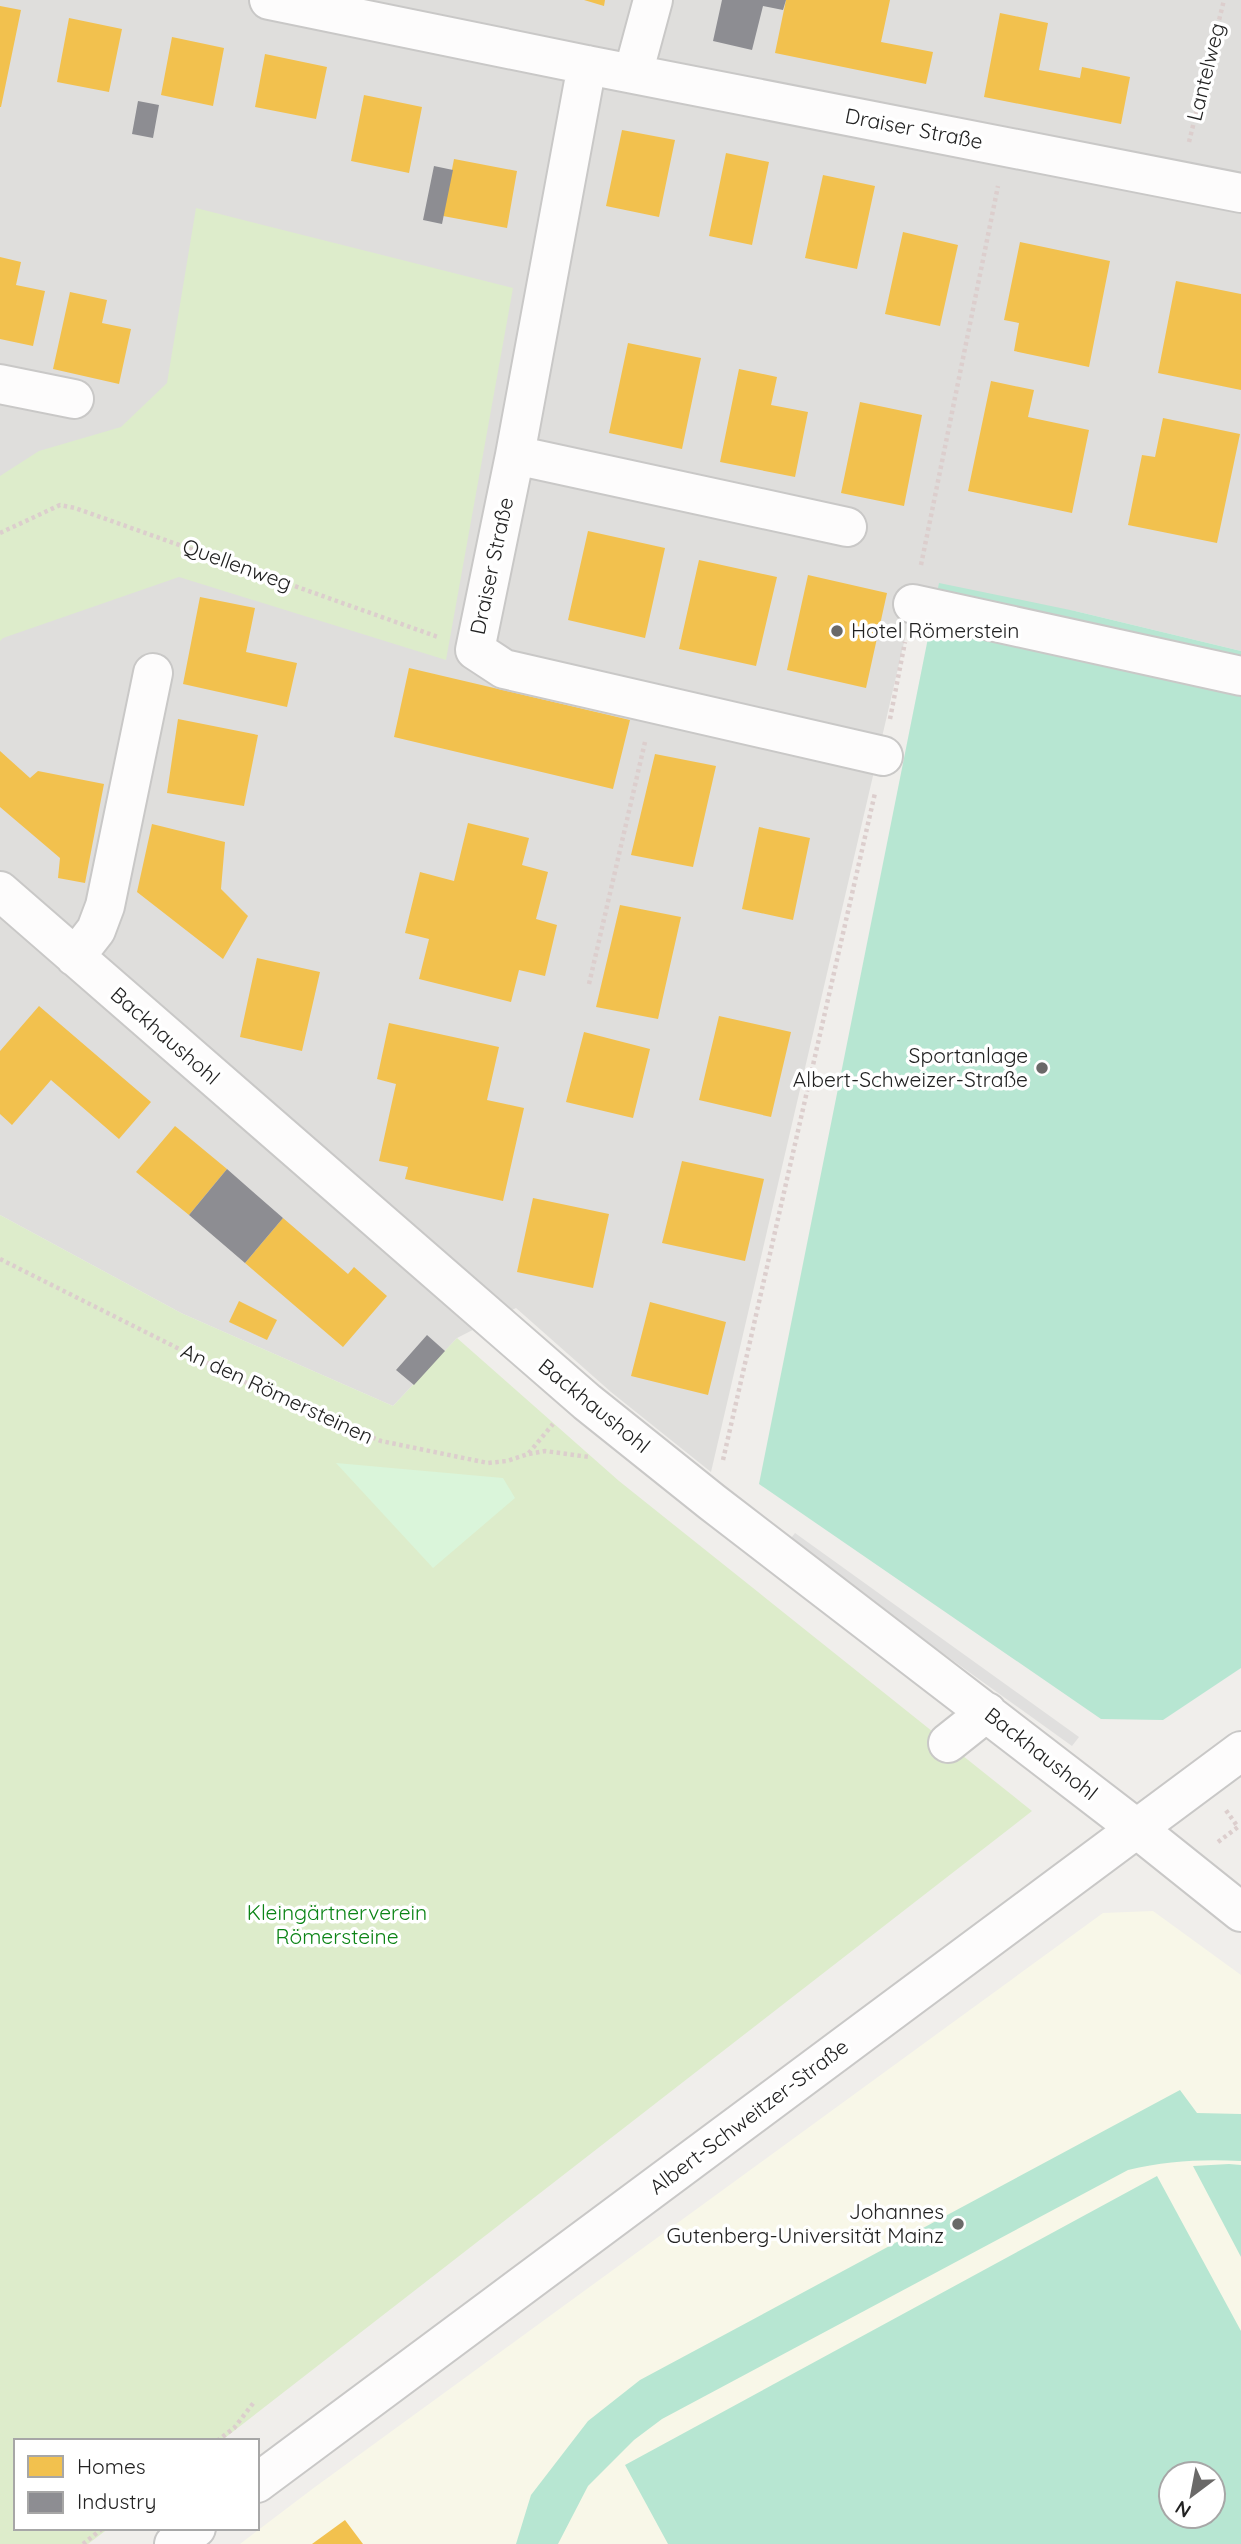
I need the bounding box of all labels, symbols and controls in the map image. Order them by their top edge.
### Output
street label: Lantelweg [1180,20,1230,123]
street label: Draiser Straße [843,102,985,154]
street label: Draiser Straße [464,495,518,637]
street label: Quellenweg [179,532,295,596]
place label: Hotel Römerstein [851,617,1019,643]
marker: Hotel Römerstein [829,623,845,639]
street label: Backhaushohl [106,981,226,1090]
place label: Sportanlage Albert-Schweizer-Straße [793,1042,1028,1092]
marker: Sportanlage Albert-Schweizer-Straße [1034,1060,1050,1076]
street label: An den Römersteinen [177,1337,378,1449]
street label: Backhaushohl [534,1352,656,1458]
street label: Backhaushohl [980,1701,1103,1805]
park label: Kleingärtnerverein Römersteine [247,1899,427,1949]
street label: Albert-Schweitzer-Straße [644,2033,853,2200]
place label: Johannes Gutenberg-Universität Mainz [666,2198,944,2248]
marker: Johannes Gutenberg-Universität Mainz [950,2216,966,2232]
legend [14,2439,259,2530]
text: Homes [77,2453,146,2479]
north arrow [1157,2460,1227,2530]
text: Industry [77,2488,156,2514]
text: N [1171,2496,1195,2523]

